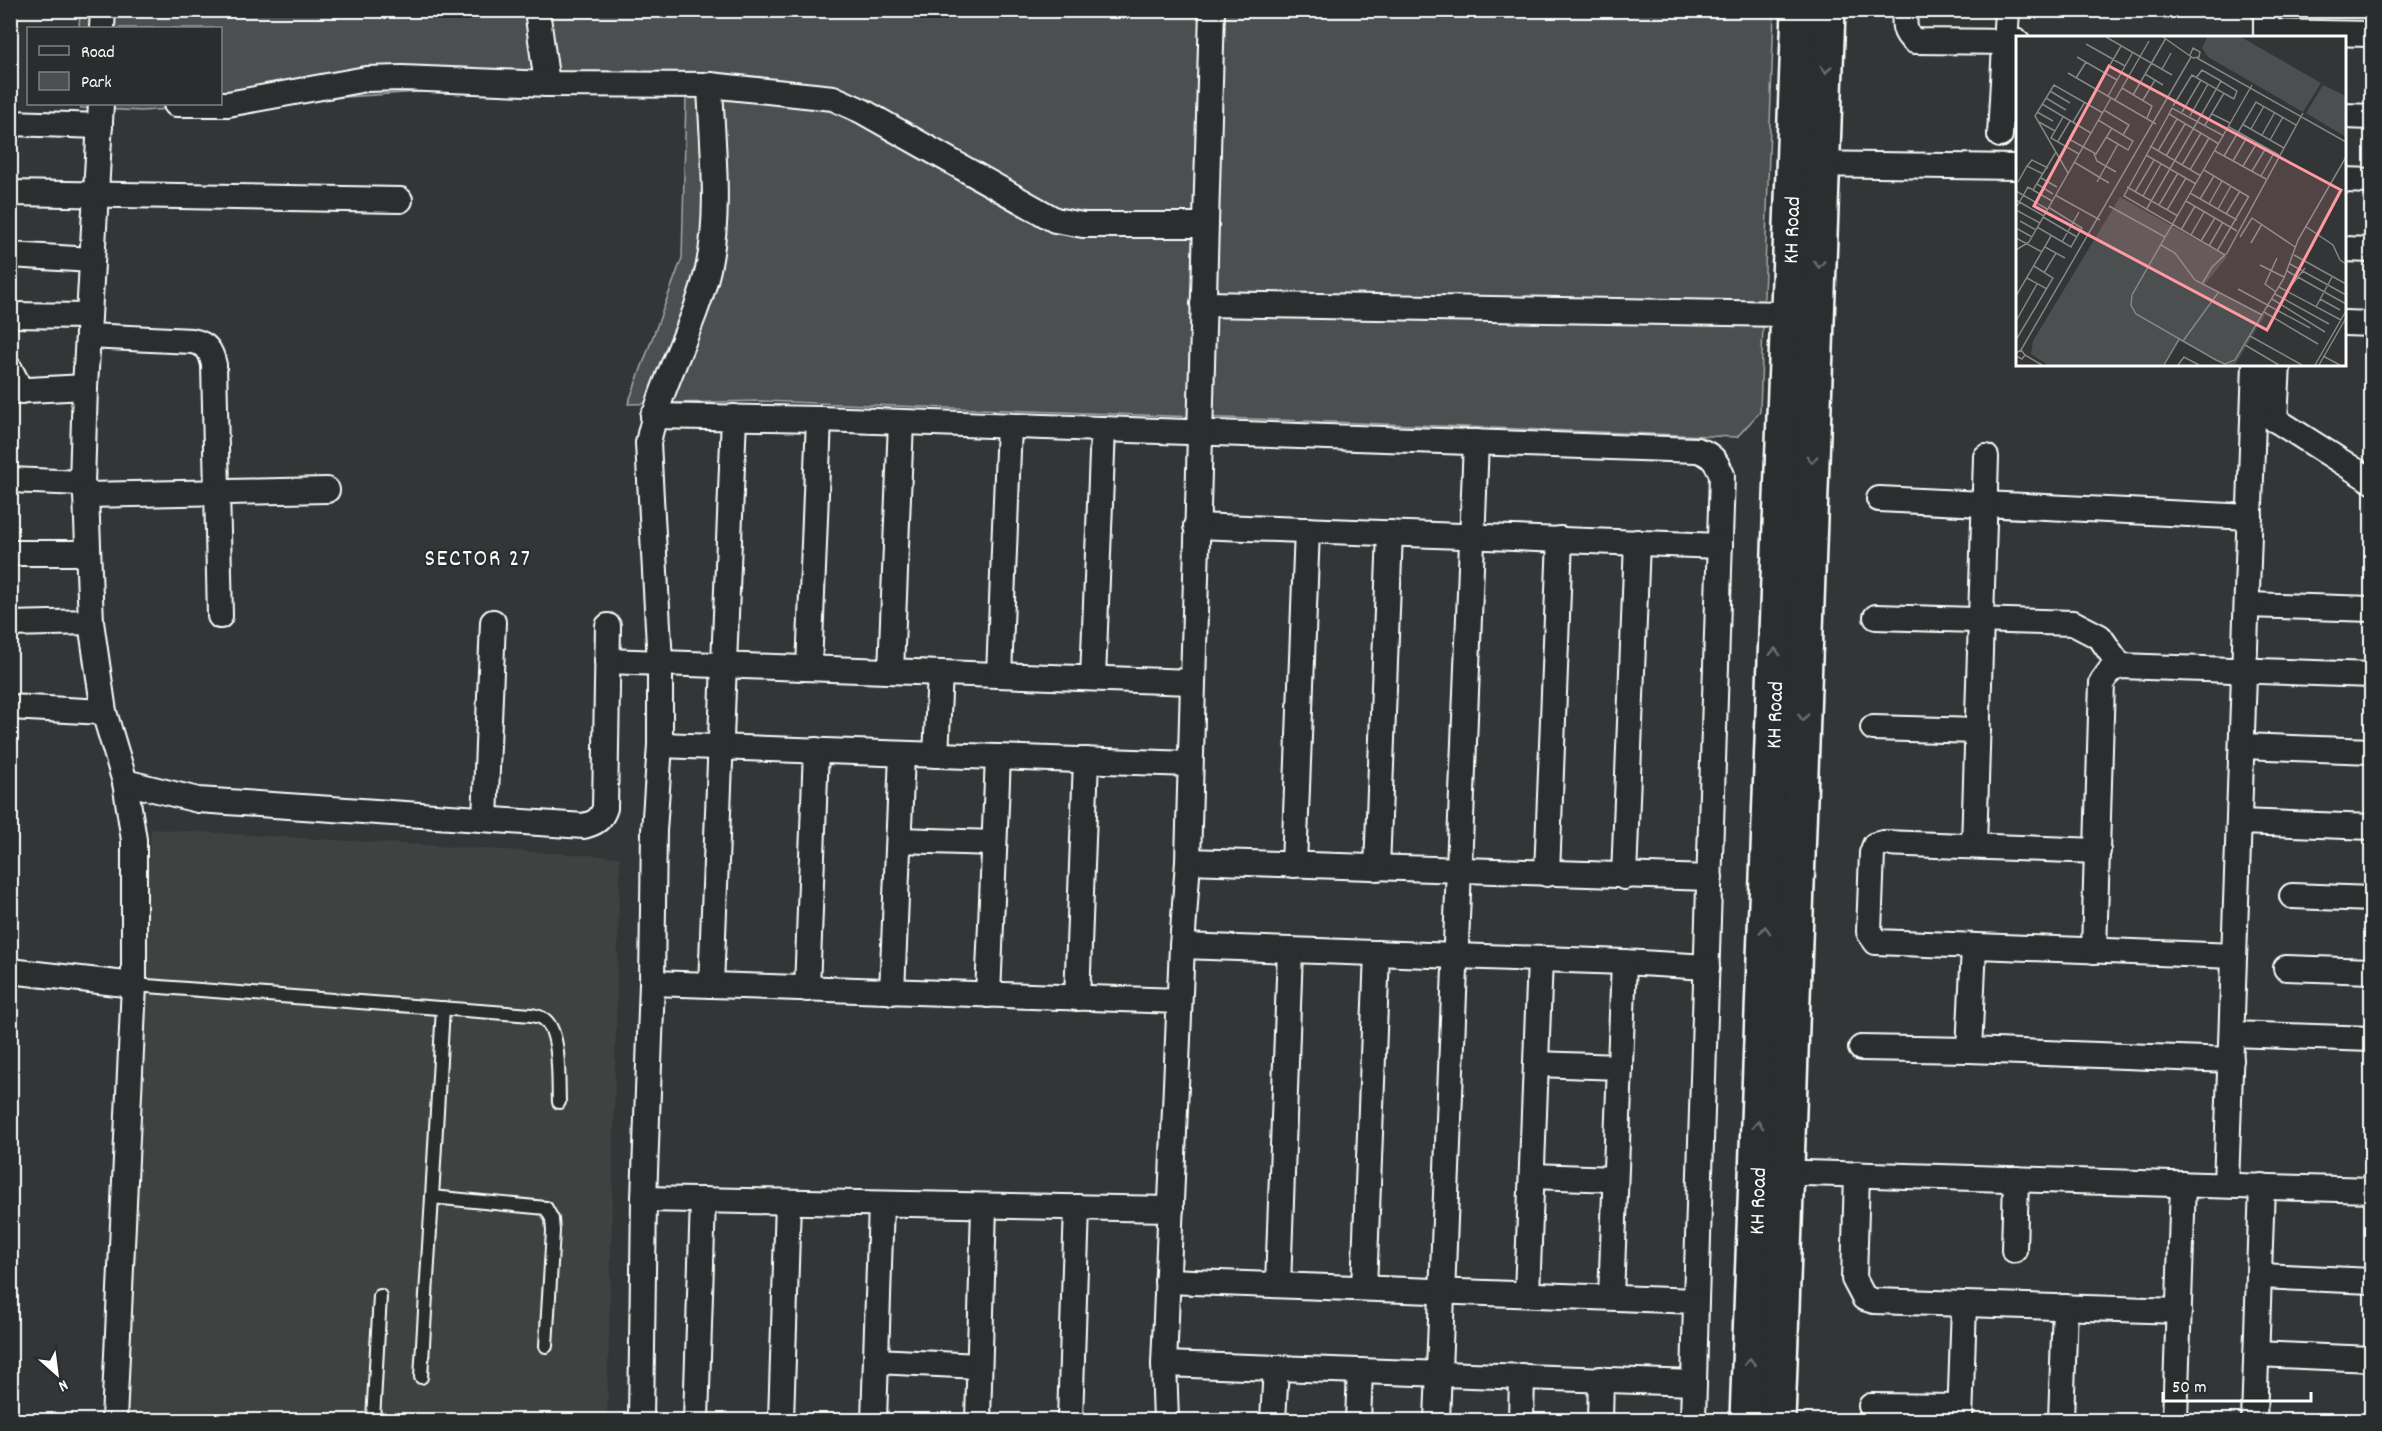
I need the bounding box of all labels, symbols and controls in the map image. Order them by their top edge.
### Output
legend [27,27,222,105]
inset map [2016,36,2346,366]
text: Road [81,41,115,66]
one-way arrow [1819,64,1832,73]
text: Park [81,71,112,96]
street label: KH Road [1777,196,1810,264]
one-way arrow [1813,259,1825,268]
one-way arrow [1806,454,1819,463]
district label: SECTOR 27 [424,543,532,577]
one-way arrow [1769,647,1782,656]
street label: KH Road [1760,681,1793,749]
one-way arrow [1797,712,1810,721]
one-way arrow [1759,926,1772,935]
one-way arrow [1752,1121,1765,1130]
street label: KH Road [1743,1167,1776,1235]
north arrow [27,1344,87,1404]
one-way arrow [1744,1358,1756,1367]
scale bar [2163,1365,2312,1403]
text: N [54,1373,72,1397]
text: 50 m [2172,1376,2207,1401]

